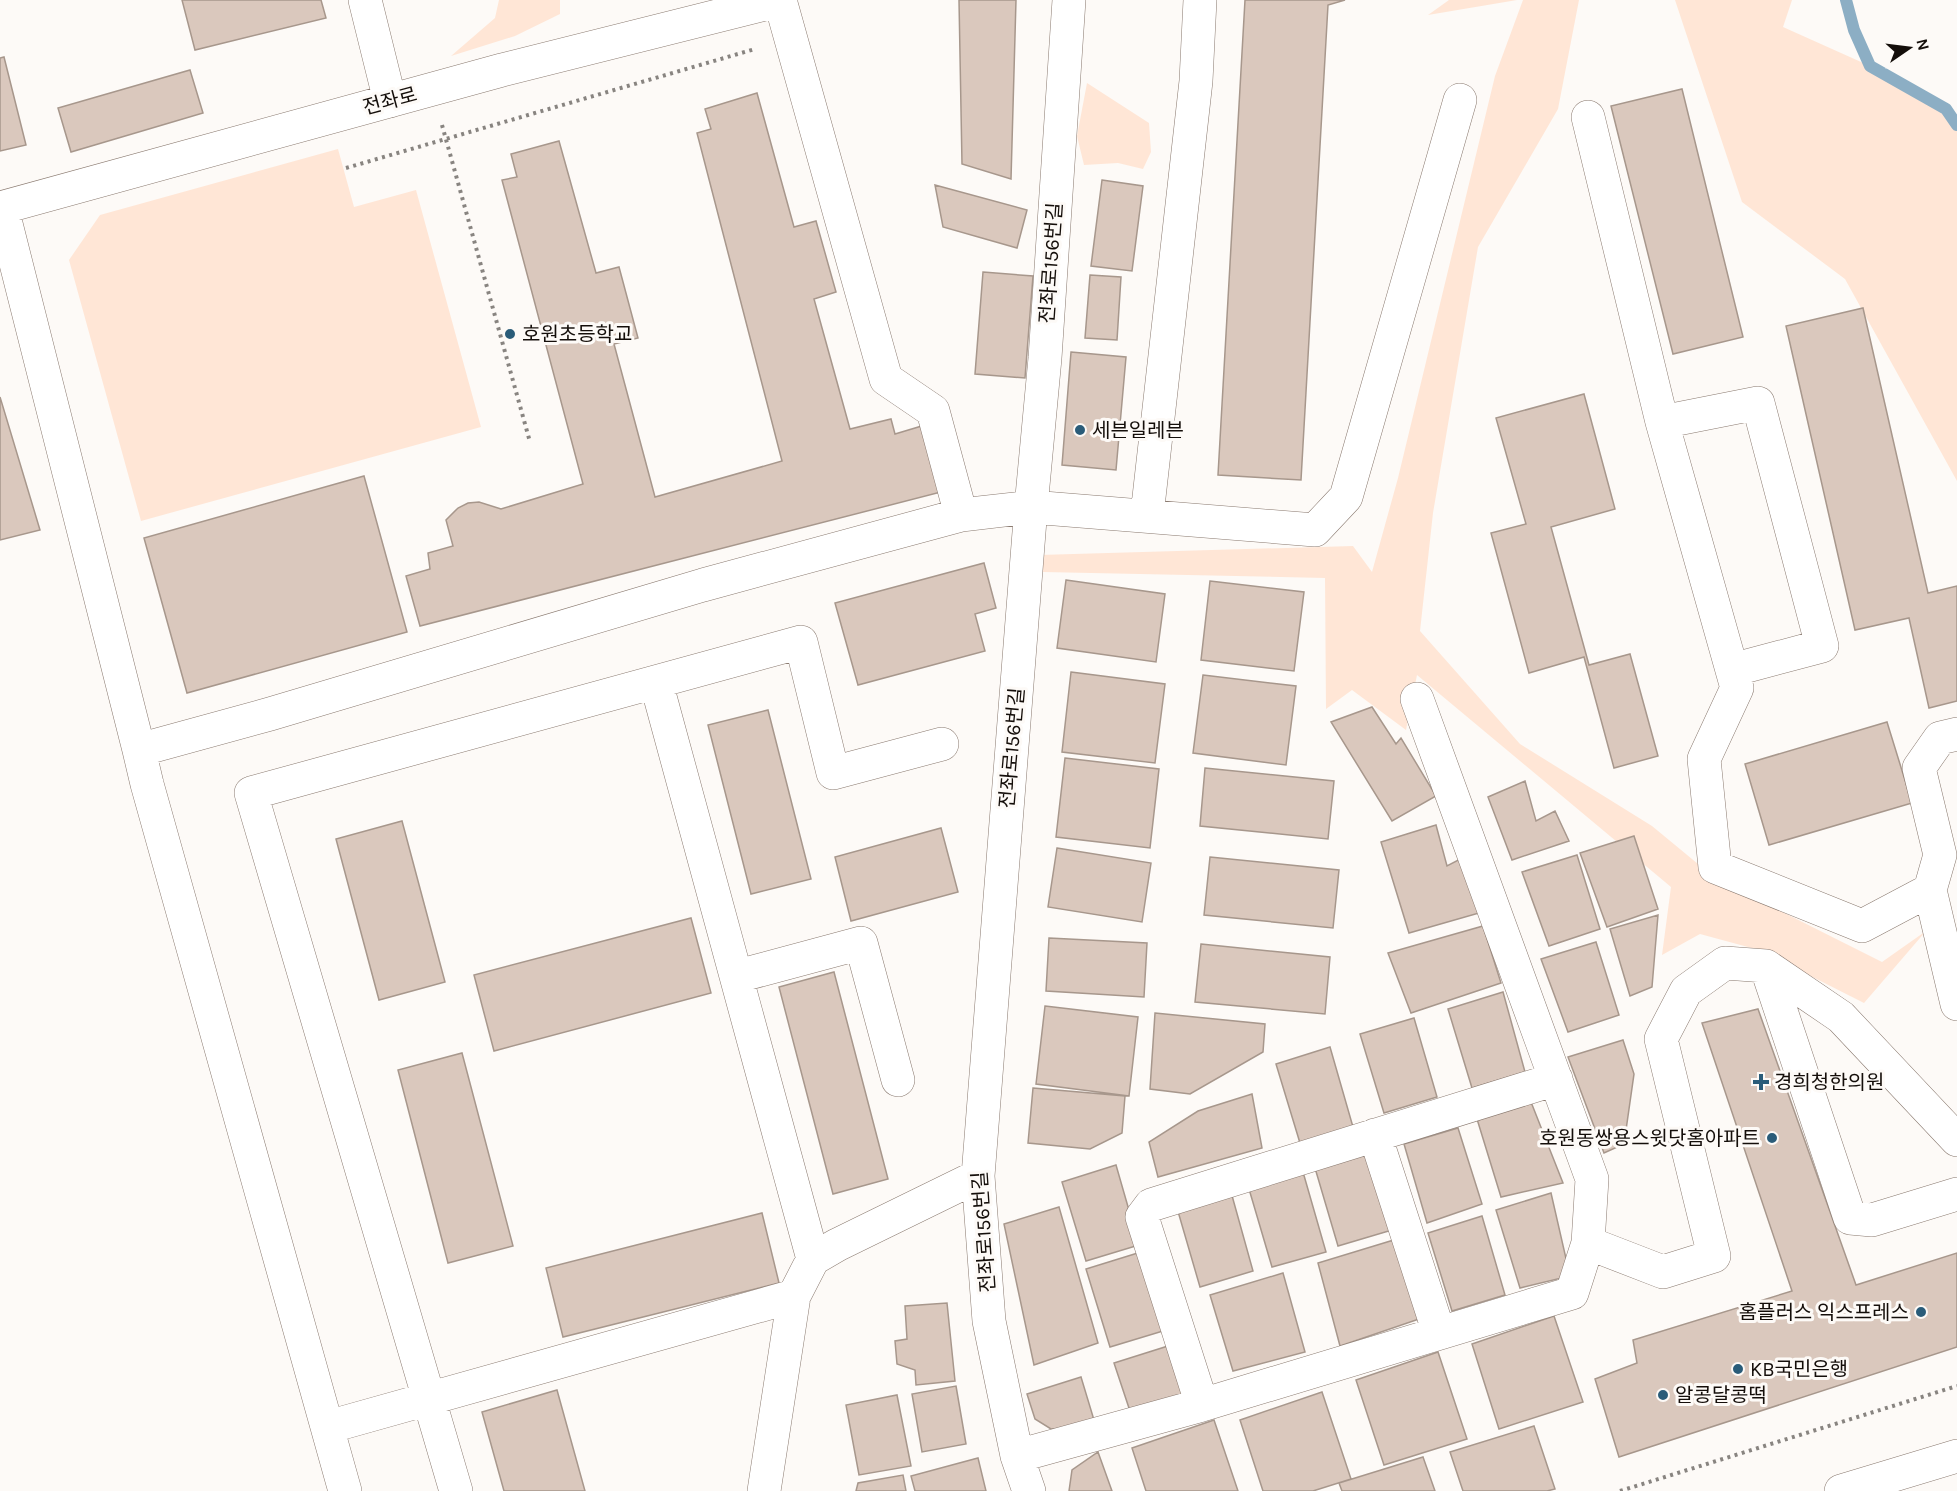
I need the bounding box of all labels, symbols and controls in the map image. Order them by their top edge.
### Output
north arrow [1879,18,1939,78]
text: N [1912,37,1934,52]
street label: 전좌로 [360,83,420,119]
street label: 전좌로156번길 [1035,202,1067,324]
place label: 호원초등학교 [522,323,632,346]
marker: 호원초등학교 [503,327,517,341]
place label: 세븐일레븐 [1092,419,1184,442]
marker: 세븐일레븐 [1073,423,1087,437]
street label: 전좌로156번길 [995,687,1029,809]
place label: 경희청한의원 [1774,1071,1884,1094]
marker: 경희청한의원 [1752,1073,1770,1091]
place label: 호원동쌍용스윗닷홈아파트 [1539,1127,1760,1150]
marker: 호원동쌍용스윗닷홈아파트 [1765,1131,1779,1145]
street label: 전좌로156번길 [968,1171,1000,1293]
place label: 홈플러스 익스프레스 [1739,1301,1909,1324]
marker: 홈플러스 익스프레스 [1914,1305,1928,1319]
place label: KB국민은행 [1750,1358,1848,1381]
marker: KB국민은행 [1731,1362,1745,1376]
place label: 알콩달콩떡 [1675,1384,1767,1407]
marker: 알콩달콩떡 [1656,1388,1670,1402]

